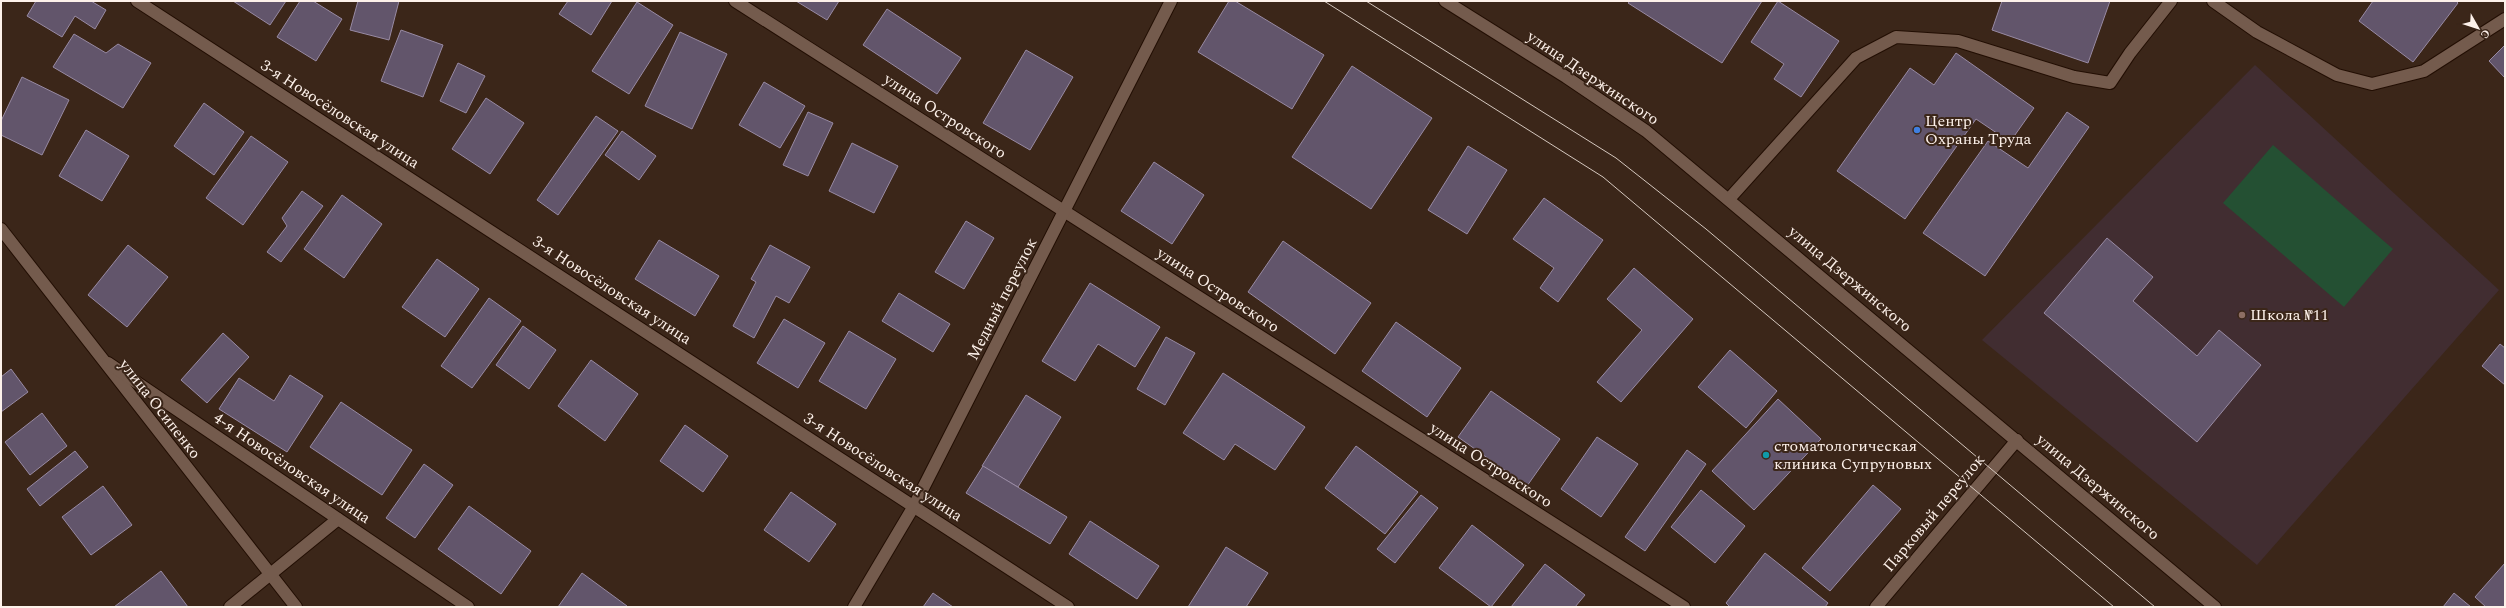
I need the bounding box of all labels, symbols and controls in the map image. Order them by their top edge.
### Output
north arrow [2458,8,2498,48]
street label: улица Дзержинского [1521,24,1664,131]
text: С [2476,26,2494,43]
street label: 3-я Новосёловская улица [256,53,424,175]
street label: улица Островского [878,67,1011,165]
place label: Центр Охраны Труда [1925,109,2032,151]
marker: Центр Охраны Труда [1912,125,1922,135]
street label: улица Дзержинского [1782,219,1917,338]
street label: 3-я Новосёловская улица [528,229,696,351]
street label: Медный переулок [961,234,1043,364]
street label: улица Островского [1151,241,1284,339]
place label: Школа №11 [2250,303,2329,327]
marker: Школа №11 [2237,310,2247,320]
street label: улица Осипенко [113,353,207,464]
street label: 4-я Новосёловская улица [208,406,376,530]
street label: 3-я Новосёловская улица [799,406,967,528]
street label: улица Островского [1424,416,1557,514]
street label: улица Дзержинского [2030,427,2165,546]
place label: стоматологическая клиника Супруновых [1774,434,1932,476]
street label: Парковый переулок [1877,449,1991,577]
marker: стоматологическая клиника Супруновых [1761,450,1771,460]

